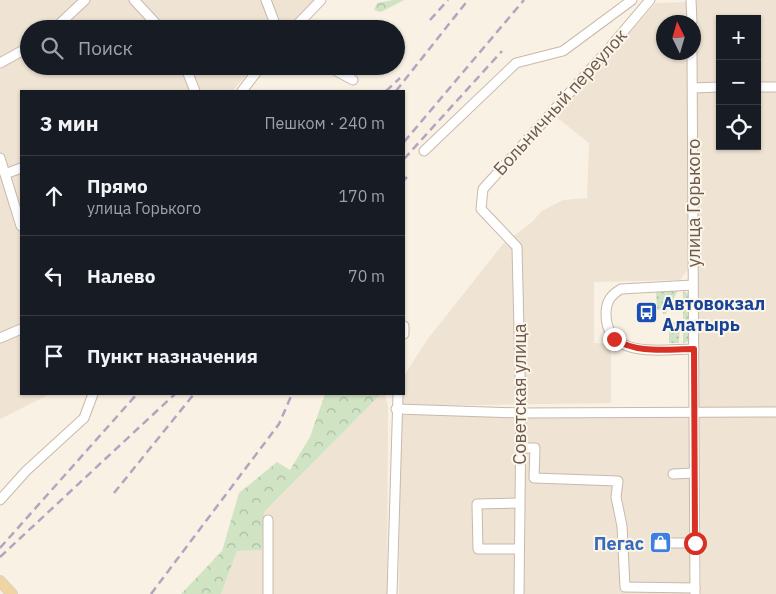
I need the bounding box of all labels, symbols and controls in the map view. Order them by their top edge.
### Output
north arrow [656,15,701,60]
map controls [716,15,761,150]
button: + [716,15,761,60]
search box [20,20,405,75]
street label: Больничный переулок [488,24,632,180]
icon: search [38,34,66,62]
text: Поиск [78,36,133,60]
button: − [716,60,761,105]
button: locate [716,105,761,150]
text: 3 мин [40,109,99,137]
text: Пешком · 240 m [264,113,385,133]
street label: улица Горького [682,139,705,267]
text: Прямо [87,174,148,198]
icon: ahead [40,182,68,210]
text: 170 m [338,186,385,206]
text: улица Горького [87,198,201,218]
icon: left [40,262,68,290]
text: Налево [87,264,156,288]
text: 70 m [348,266,385,286]
place label: Автовокзал Алатырь [662,292,765,336]
bus stop icon: Автовокзал Алатырь [634,301,658,325]
street label: Советская улица [508,323,531,465]
route end [603,328,626,351]
icon: arrive [40,342,68,370]
text: Пункт назначения [87,344,258,368]
shop icon: Пегас [648,531,672,555]
place label: Пегас [594,532,644,555]
route start [684,532,707,555]

